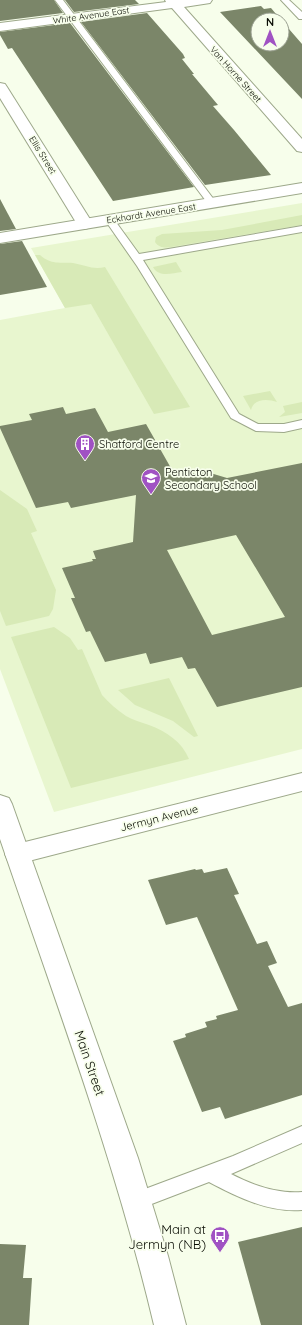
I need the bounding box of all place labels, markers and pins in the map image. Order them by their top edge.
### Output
building icon: Shatford Centre [74,433,96,461]
place label: Shatford Centre [99,437,179,451]
place label: Penticton Secondary School [165,465,257,492]
school or university icon: Penticton Secondary School [140,467,162,495]
place label: Main at Jermyn (NB) [128,1221,206,1252]
bus stop icon: Main at Jermyn (NB) [209,1225,231,1253]

